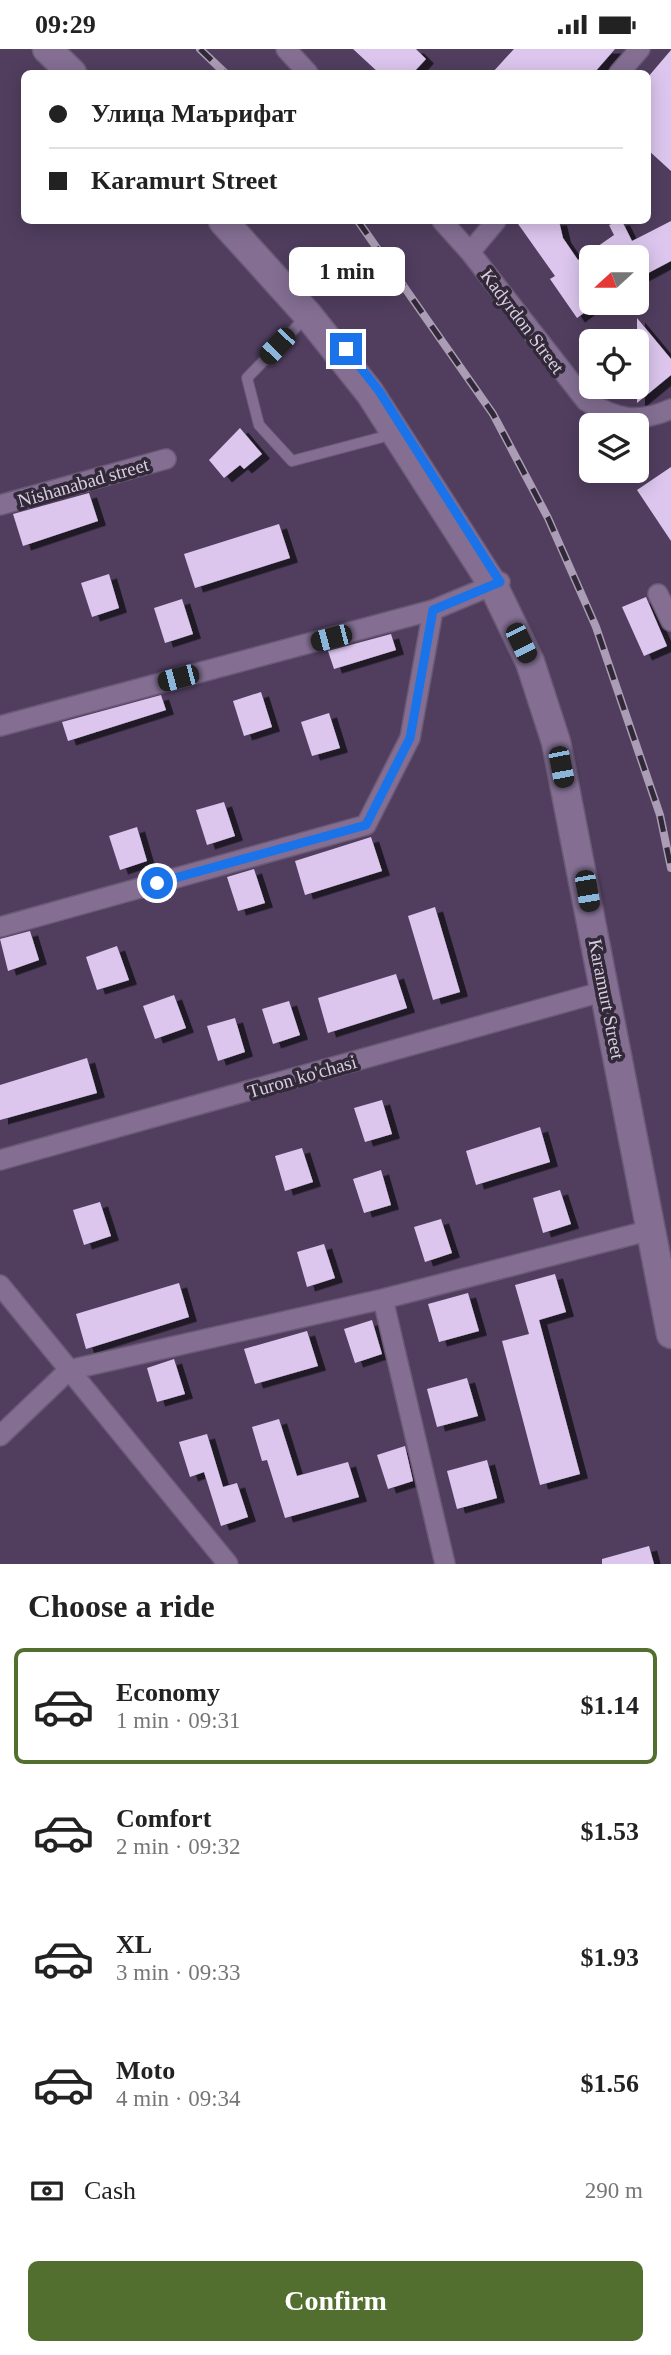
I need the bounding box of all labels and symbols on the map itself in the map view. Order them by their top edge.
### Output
north arrow [579,245,649,315]
callout: 1 min [288,247,404,296]
street label: Kadyrdon Street [477,265,569,378]
car [255,324,300,368]
route end [330,333,362,365]
street label: Nishanabad street [15,454,152,511]
car [503,620,540,666]
car [308,622,355,654]
car [155,662,202,694]
car [547,744,576,790]
route start [141,867,173,899]
car [574,868,601,914]
street label: Karamurt Street [585,937,629,1062]
street label: Turon ko'chasi [245,1051,359,1102]

